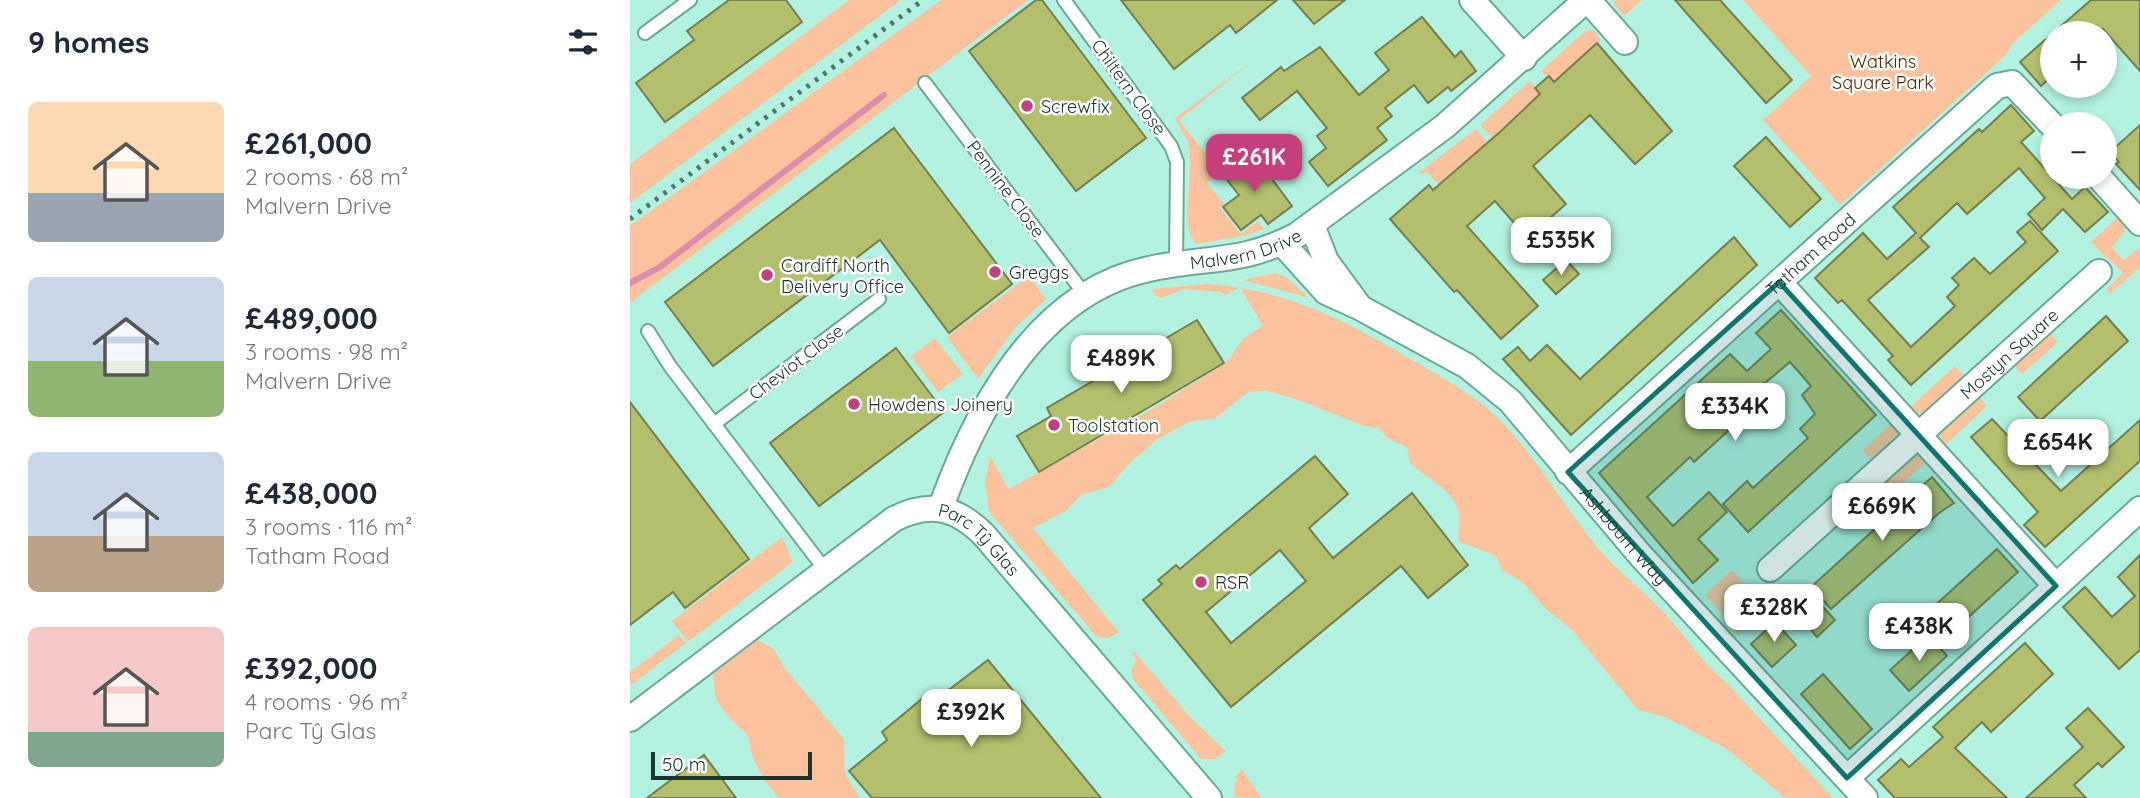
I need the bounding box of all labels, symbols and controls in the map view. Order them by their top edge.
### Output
map controls [2040,21,2117,189]
button: + [2040,21,2117,98]
text: 9 homes [28,23,150,61]
icon: filters [564,23,602,61]
street label: Chiltern Close [1086,34,1172,140]
park label: Watkins Square Park [1832,50,1934,94]
place label: Screwfix [1041,95,1110,118]
marker: Screwfix [1019,98,1035,114]
button: − [2040,112,2117,189]
text: £261,000 [245,124,372,162]
icon: home [84,130,168,214]
pin: £261K [1205,134,1303,194]
street label: Pennine Close [962,136,1050,242]
text: £261K [1222,142,1286,171]
text: 2 rooms · 68 m² [245,162,408,191]
text: Malvern Drive [245,191,392,220]
street label: Tatham Road [1761,208,1860,300]
pin: £535K [1512,218,1610,277]
street label: Malvern Drive [1189,223,1305,274]
text: £535K [1527,225,1595,254]
place label: Cardiff North Delivery Office [781,254,904,298]
place label: Greggs [1009,261,1069,284]
marker: Greggs [987,264,1003,280]
marker: Cardiff North Delivery Office [759,267,775,283]
text: £489,000 [245,299,378,337]
street label: Mostyn Square [1955,303,2063,404]
icon: home [84,305,168,389]
street label: Cheviot Close [744,319,848,405]
pin: £489K [1072,336,1170,395]
text: 3 rooms · 98 m² [245,337,408,366]
text: £489K [1087,343,1155,372]
text: Malvern Drive [245,366,392,395]
pin: £334K [1686,384,1784,443]
text: £334K [1701,391,1769,420]
place label: Howdens Joinery [868,393,1013,416]
marker: Howdens Joinery [846,396,862,412]
place label: Toolstation [1068,414,1159,437]
marker: Toolstation [1046,417,1062,433]
pin: £654K [2009,420,2107,479]
text: £654K [2024,427,2092,456]
text: £438,000 [245,474,377,512]
icon: home [84,480,168,564]
street label: Ashbourn Way [1575,481,1673,589]
pin: £669K [1833,484,1931,543]
text: £669K [1848,491,1916,520]
street label: Parc Tŷ Glas [936,498,1025,580]
text: 3 rooms · 116 m² [245,512,412,541]
text: Tatham Road [245,541,390,570]
place label: RSR [1215,571,1249,594]
marker: RSR [1193,574,1209,590]
pin: £328K [1725,584,1823,644]
text: £328K [1740,592,1808,621]
pin: £438K [1870,604,1968,663]
text: £438K [1885,611,1953,640]
text: £392,000 [245,649,377,687]
icon: home [84,655,168,739]
text: 4 rooms · 96 m² [245,687,408,716]
pin: £392K [922,690,1020,749]
text: £392K [937,697,1005,726]
text: Parc Tŷ Glas [245,716,376,745]
scale bar [651,749,812,781]
text: 50 m [662,752,706,776]

